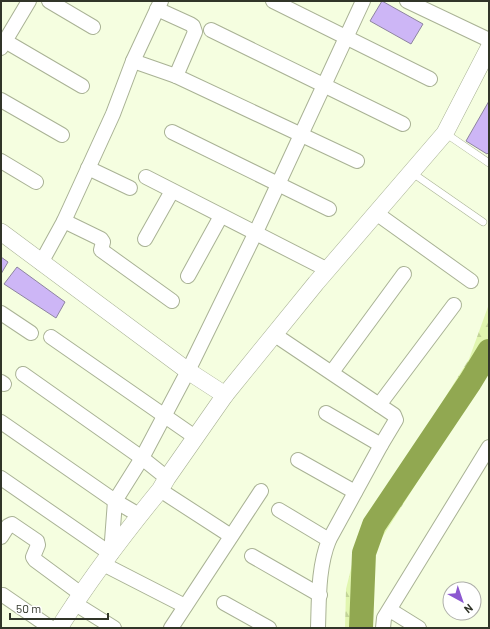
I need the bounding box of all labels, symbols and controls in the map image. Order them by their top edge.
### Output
north arrow [442,581,482,621]
scale bar [10,595,108,621]
text: 50 m [16,601,41,615]
text: N [462,602,476,616]

